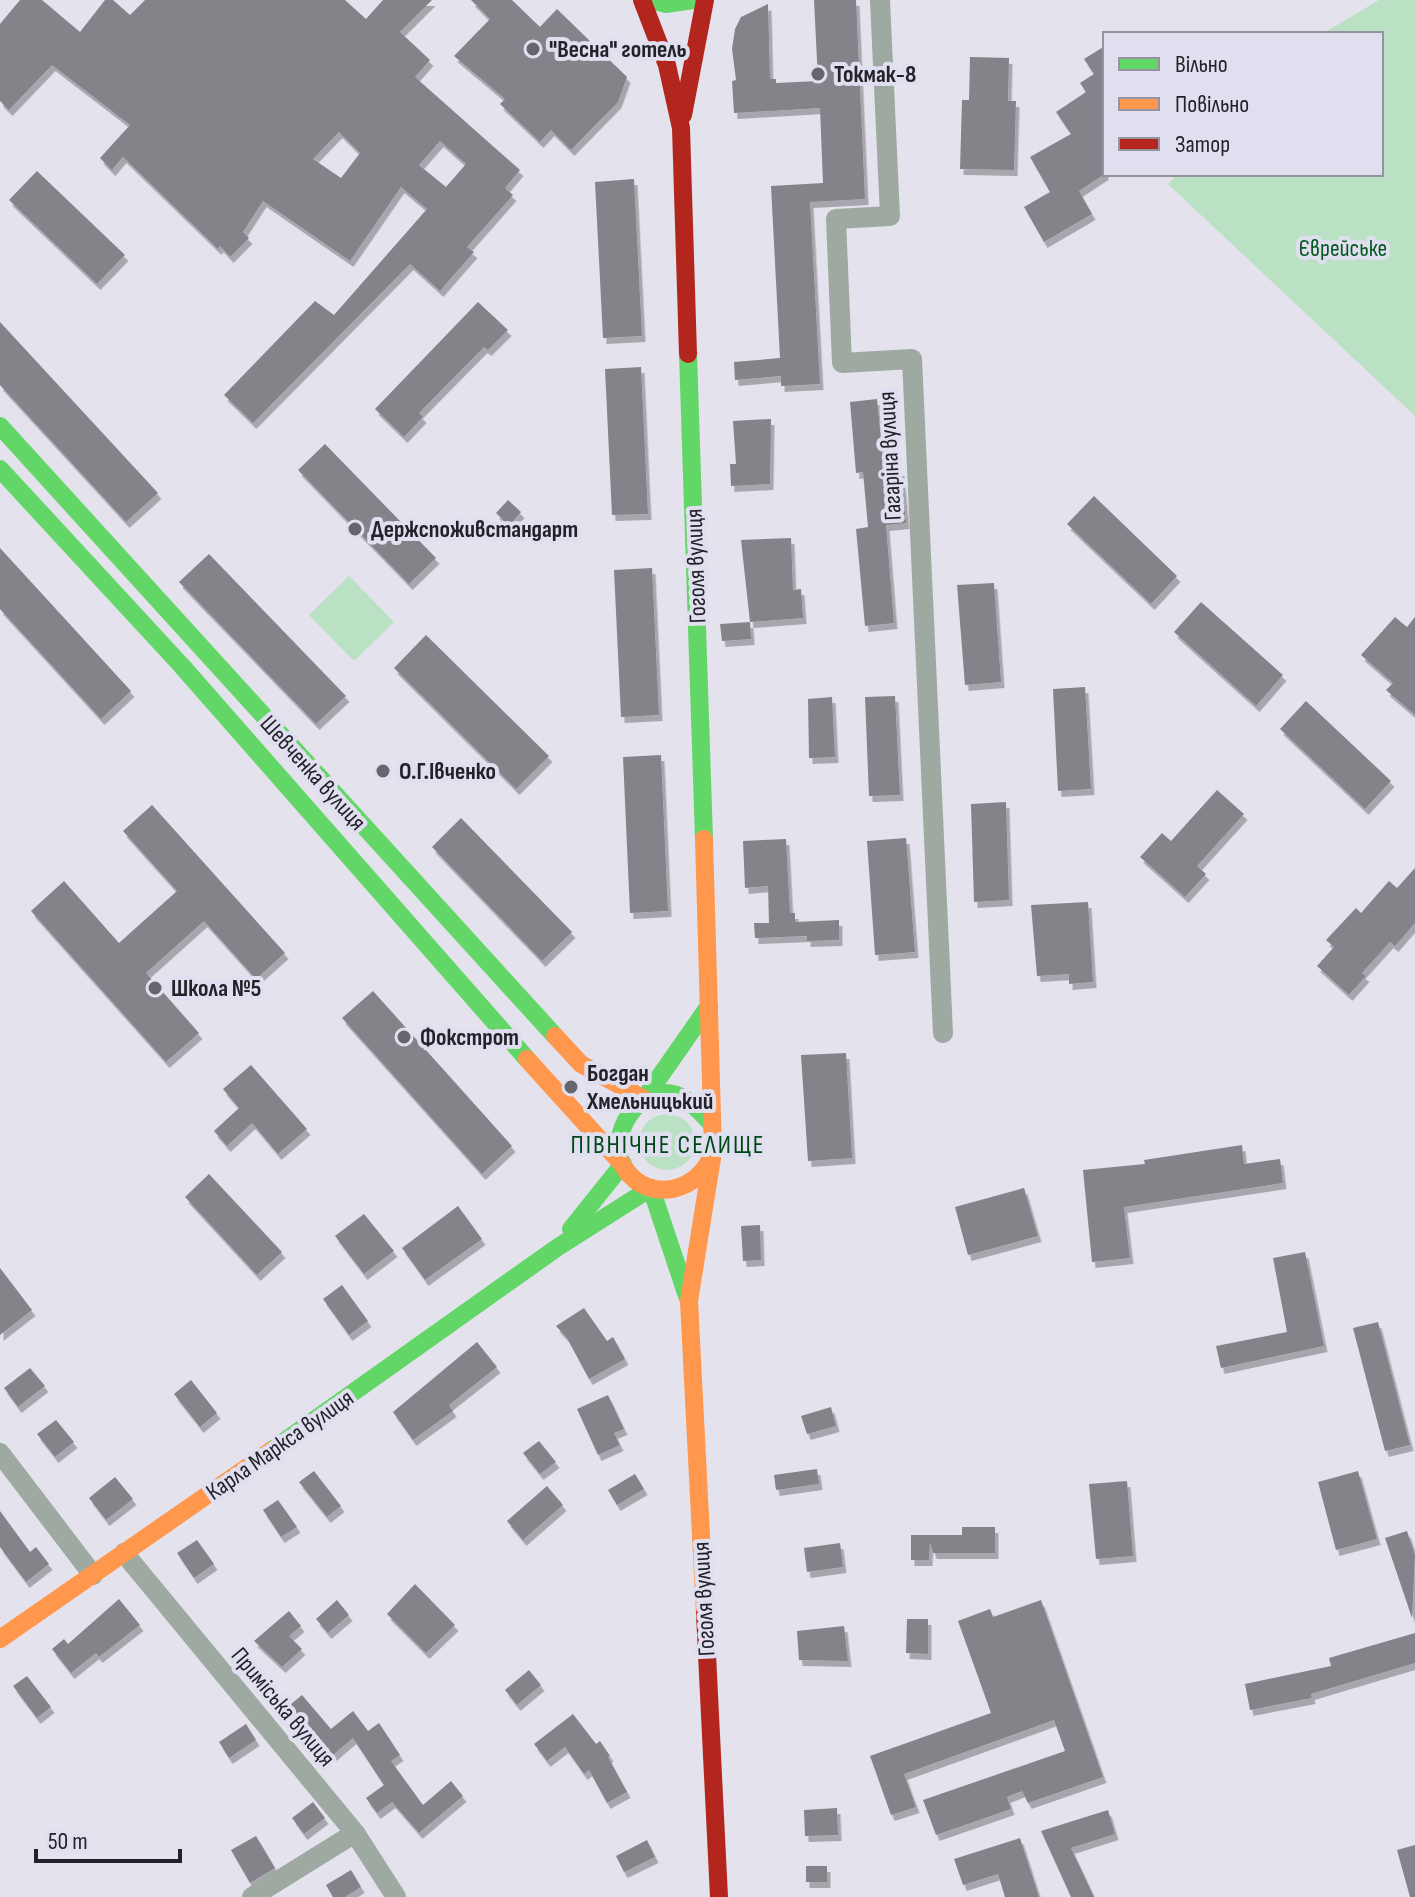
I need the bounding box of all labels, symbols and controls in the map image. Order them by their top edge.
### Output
legend [1103,32,1383,176]
place label: "Весна" готель [549,35,687,64]
marker: "Весна" готель [524,40,542,58]
text: Вільно [1175,50,1228,79]
place label: Токмак-8 [834,60,916,89]
marker: Токмак-8 [809,65,827,83]
text: Повільно [1175,90,1249,119]
text: Затор [1175,130,1230,159]
park label: Єврейське [1299,234,1387,263]
street label: Гагаріна вулиця [872,391,908,521]
street label: Гоголя вулиця [680,508,712,624]
place label: Держспоживстандарт [371,515,578,544]
marker: Держспоживстандарт [346,520,364,538]
street label: Шевченка вулиця [254,710,372,836]
place label: О.Г.Івченко [399,757,496,786]
marker: О.Г.Івченко [374,762,392,780]
place label: Школа №5 [171,974,261,1003]
marker: Школа №5 [146,979,164,997]
place label: Фокстрот [420,1023,519,1052]
marker: Фокстрот [395,1028,413,1046]
place label: Богдан Хмельницький [586,1059,713,1116]
marker: Богдан Хмельницький [562,1078,580,1096]
district label: ПІВНІЧНЕ СЕЛИЩЕ [570,1130,766,1161]
street label: Карла Маркса вулиця [201,1383,359,1507]
street label: Гоголя вулиця [687,1541,721,1657]
street label: Приміська вулиця [225,1642,341,1772]
scale bar [36,1813,180,1863]
text: 50 m [48,1827,88,1856]

